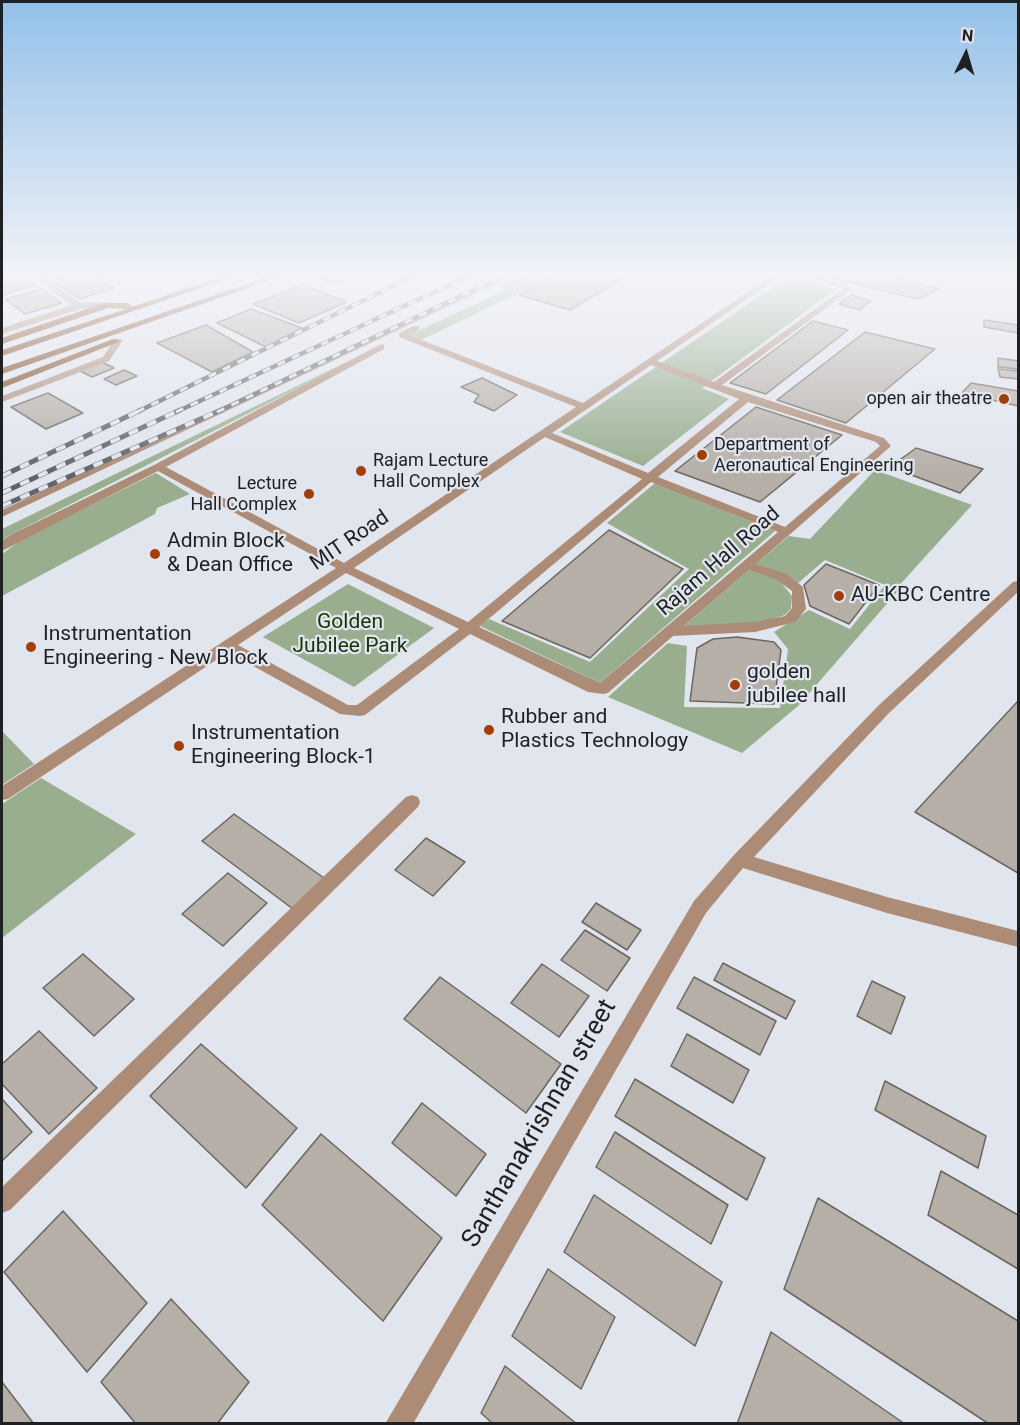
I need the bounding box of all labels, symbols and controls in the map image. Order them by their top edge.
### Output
north arrow [936,24,996,84]
text: N [961,26,974,46]
place label: open air theatre [866,388,992,410]
marker: open air theatre [997,392,1011,406]
place label: Department of Aeronautical Engineering [714,434,914,476]
marker: Department of Aeronautical Engineering [695,448,709,462]
place label: Rajam Lecture Hall Complex [373,450,488,492]
marker: Rajam Lecture Hall Complex [354,464,368,478]
place label: Lecture Hall Complex [190,473,297,516]
marker: Lecture Hall Complex [302,487,316,501]
street label: Rajam Hall Road [652,502,786,622]
street label: MIT Road [306,505,394,577]
place label: Admin Block & Dean Office [167,529,293,579]
marker: Admin Block & Dean Office [148,547,162,561]
place label: AU-KBC Centre [851,583,990,609]
marker: AU-KBC Centre [832,589,846,603]
park label: Golden Jubilee Park [293,610,407,660]
place label: Instrumentation Engineering - New Block [43,622,268,672]
marker: Instrumentation Engineering - New Block [24,640,38,654]
place label: golden jubilee hall [747,660,846,710]
marker: golden jubilee hall [728,678,742,692]
place label: Rubber and Plastics Technology [501,705,688,755]
place label: Instrumentation Engineering Block-1 [191,721,376,771]
marker: Rubber and Plastics Technology [482,723,496,737]
marker: Instrumentation Engineering Block-1 [172,739,186,753]
street label: Santhanakrishnan street [456,994,624,1254]

